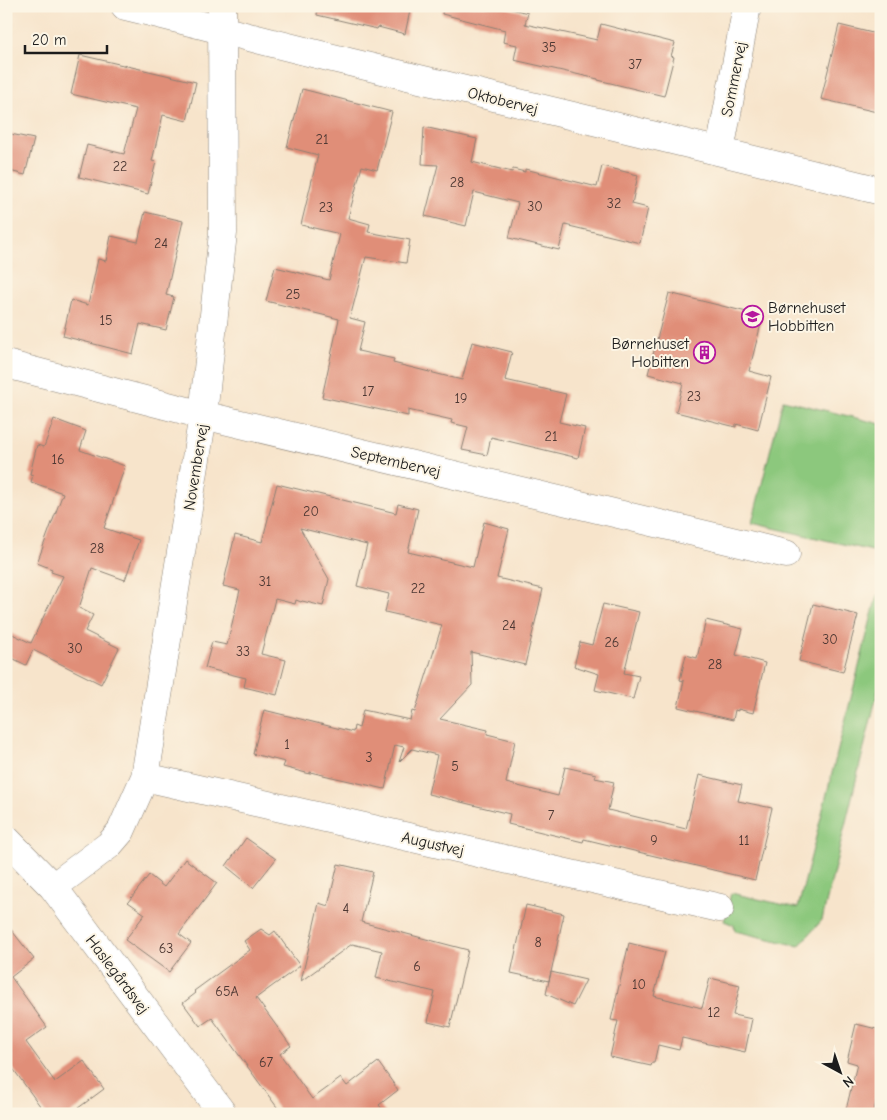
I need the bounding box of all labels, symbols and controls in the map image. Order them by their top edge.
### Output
scale bar [25,22,108,54]
text: 20 m [32,31,66,49]
house number: 35 [542,39,556,56]
street label: Sommervej [718,40,750,118]
house number: 37 [628,56,642,73]
street label: Oktobervej [466,84,540,118]
house number: 21 [316,131,328,148]
house number: 22 [113,158,127,175]
house number: 28 [450,174,464,191]
house number: 32 [607,195,621,212]
house number: 30 [527,198,543,215]
house number: 23 [319,199,333,216]
house number: 24 [154,235,168,252]
house number: 25 [286,286,300,303]
place label: Børnehuset Hobbitten [768,299,846,335]
school or university icon: Børnehuset Hobbitten [740,304,764,328]
house number: 15 [99,312,113,329]
place label: Børnehuset Hobitten [611,335,689,371]
building icon: Børnehuset Hobitten [693,340,717,364]
house number: 17 [362,383,374,400]
house number: 23 [687,388,701,405]
house number: 19 [455,390,467,407]
street label: Novembervej [180,423,212,512]
house number: 21 [545,428,557,445]
street label: Septembervej [349,443,442,481]
house number: 16 [51,451,65,468]
house number: 20 [303,503,319,520]
house number: 28 [90,540,104,557]
house number: 31 [259,573,271,590]
house number: 22 [411,580,425,597]
house number: 24 [502,617,516,634]
house number: 30 [822,631,838,648]
house number: 26 [605,634,619,651]
house number: 30 [67,640,83,657]
house number: 33 [236,643,250,660]
house number: 28 [708,656,722,673]
house number: 1 [284,736,290,753]
house number: 3 [365,749,373,766]
house number: 5 [451,758,459,775]
house number: 7 [548,807,555,824]
street label: Augustvej [400,828,466,860]
house number: 9 [650,832,658,849]
house number: 11 [738,832,750,849]
house number: 4 [343,900,350,917]
street label: Haslegårdsvej [82,932,153,1018]
house number: 8 [534,934,542,951]
house number: 63 [159,940,173,957]
house number: 6 [413,958,421,975]
house number: 10 [632,976,646,993]
house number: 65A [215,983,239,1000]
house number: 12 [708,1004,720,1021]
north arrow [814,1048,864,1098]
house number: 67 [259,1054,273,1071]
text: N [839,1072,857,1091]

